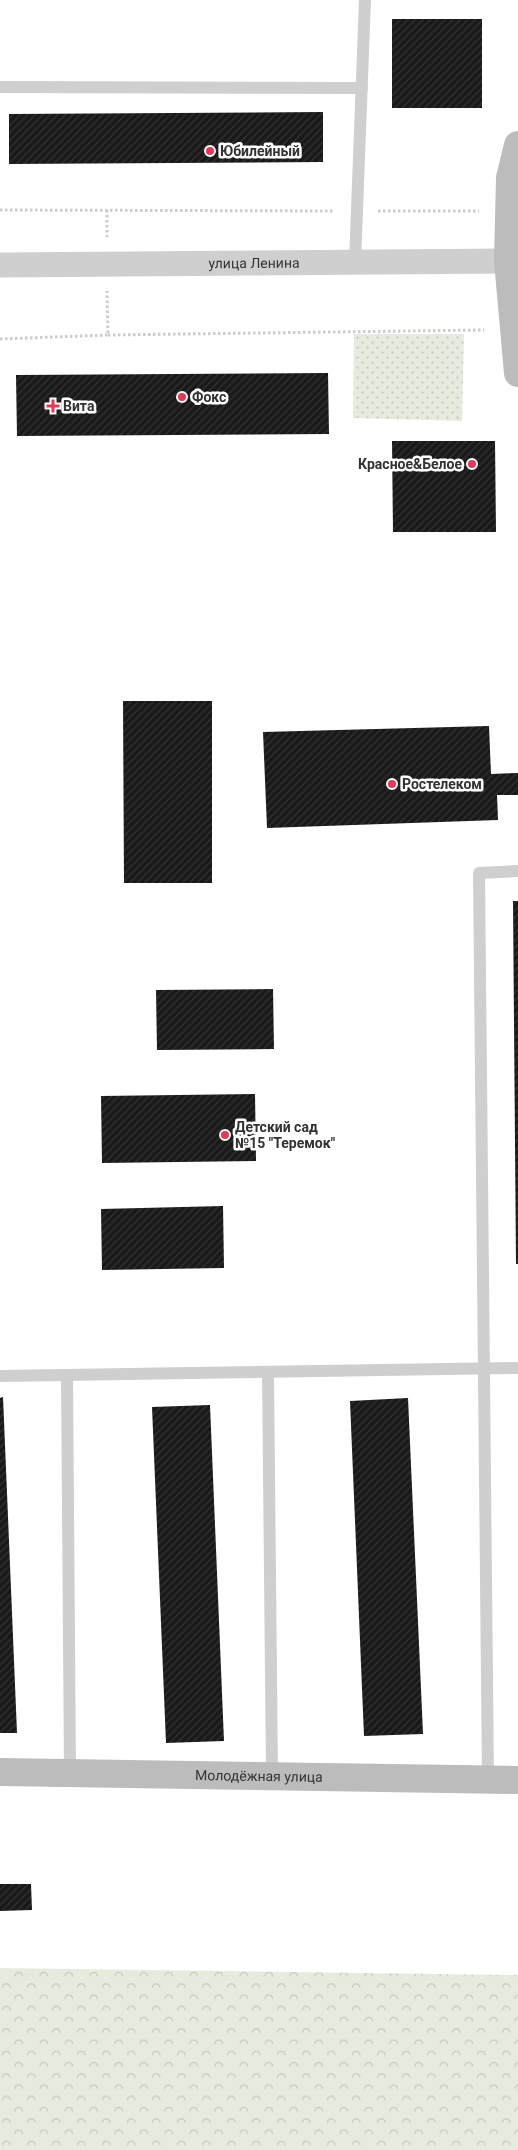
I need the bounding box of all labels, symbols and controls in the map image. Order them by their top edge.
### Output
place label: Юбилейный [220,143,300,159]
marker: Юбилейный [204,145,216,157]
street label: улица Ленина [208,255,300,271]
place label: Фокс [192,389,226,405]
marker: Фокс [176,391,188,403]
place label: Вита [63,398,95,414]
marker: Вита [47,400,59,412]
place label: Красное&Белое [358,456,462,472]
marker: Красное&Белое [466,458,478,470]
place label: Ростелеком [402,776,482,792]
marker: Ростелеком [386,778,398,790]
place label: Детский сад №15 "Теремок" [235,1119,336,1151]
marker: Детский сад №15 "Теремок" [219,1129,231,1141]
street label: Молодёжная улица [195,1767,323,1785]

